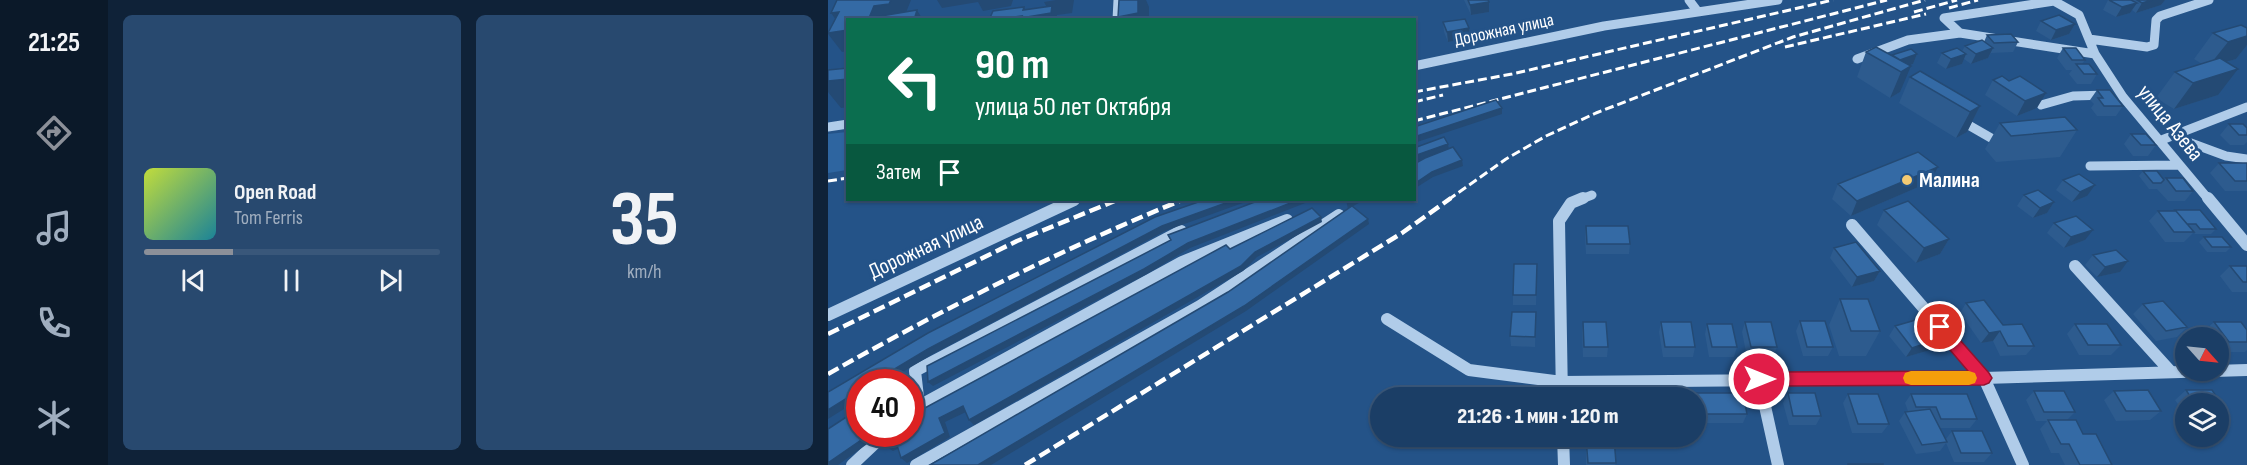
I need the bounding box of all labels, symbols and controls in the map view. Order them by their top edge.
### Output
street label: Дорожная улица [1452,9,1556,51]
text: 21:25 [28,27,80,59]
text: 90 m [975,40,1049,91]
icon: left [876,42,954,120]
street label: улица Азева [2131,79,2209,167]
text: улица 50 лет Октября [975,91,1171,123]
icon: directions [33,112,75,154]
icon: arrive [933,156,966,189]
text: Затем [876,159,921,186]
place label: Малина [1919,167,1980,194]
marker: Малина [1900,173,1914,187]
text: 35 [610,174,679,267]
text: Open Road [234,179,316,206]
text: Tom Ferris [234,206,303,230]
icon: music [33,207,75,249]
street label: Дорожная улица [864,209,988,285]
text: km/h [627,260,662,284]
icon: previous [177,264,210,297]
icon: pause [275,264,308,297]
icon: next [374,264,407,297]
pin [1914,301,1965,352]
icon: phone [33,302,75,344]
icon: arrive [1923,310,1956,343]
north arrow [2175,327,2229,381]
map controls [2175,327,2229,447]
position arrow [1727,347,1791,411]
speed limit sign: 40 [846,369,924,447]
button: layers [2175,393,2229,447]
icon: climate [33,397,75,439]
text: 21:26 · 1 мин · 120 m [1457,403,1619,430]

